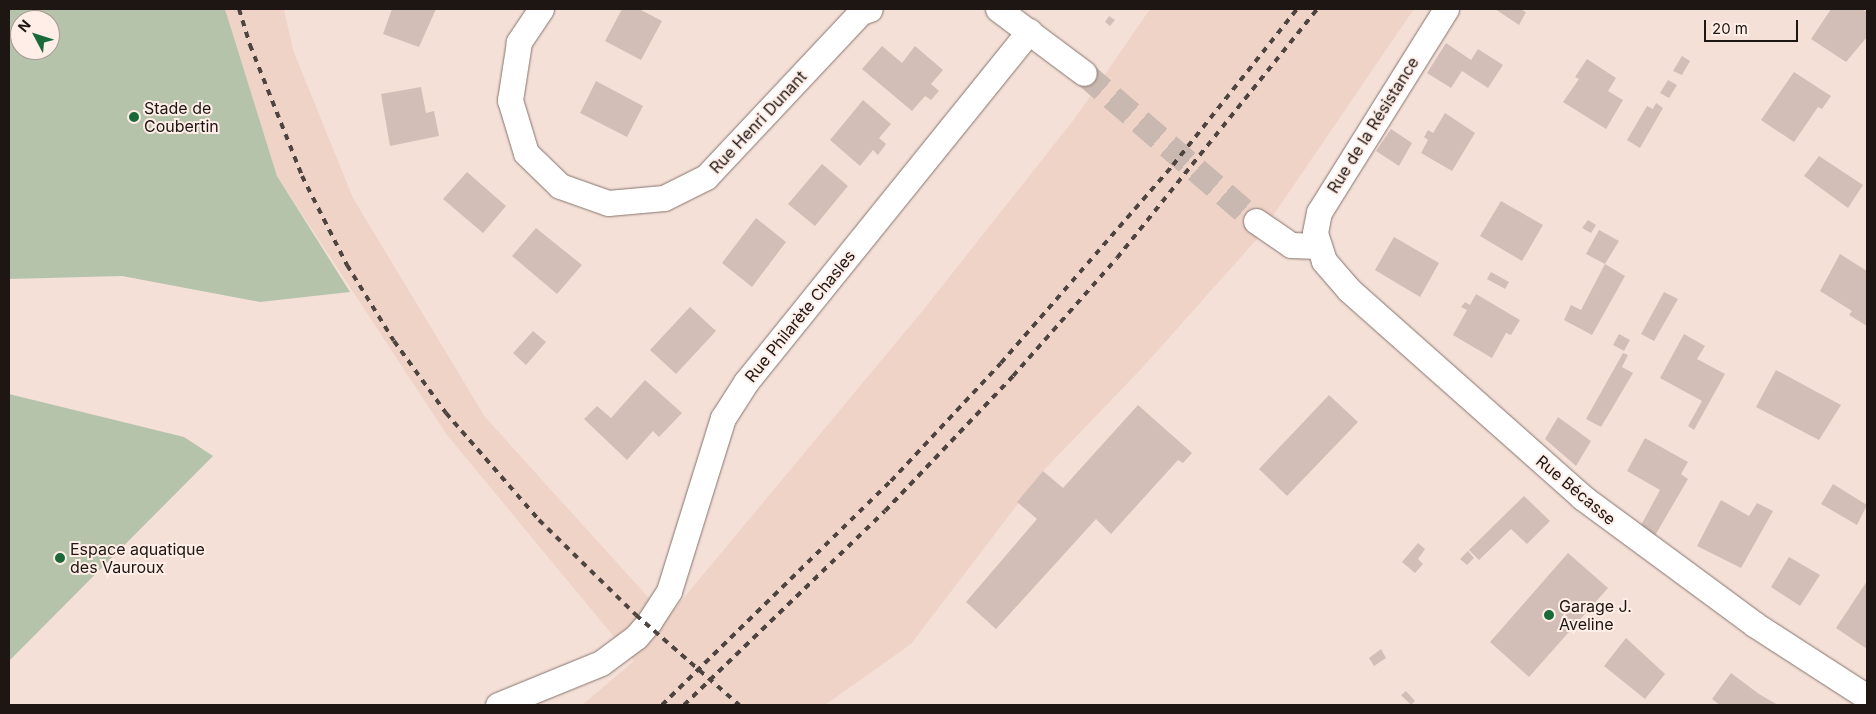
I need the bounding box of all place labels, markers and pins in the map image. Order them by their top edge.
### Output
place label: Stade de Coubertin [144,98,219,136]
marker: Stade de Coubertin [128,111,140,123]
place label: Espace aquatique des Vauroux [70,539,205,577]
marker: Espace aquatique des Vauroux [54,552,66,564]
place label: Garage J. Aveline [1559,596,1632,634]
marker: Garage J. Aveline [1543,609,1555,621]

